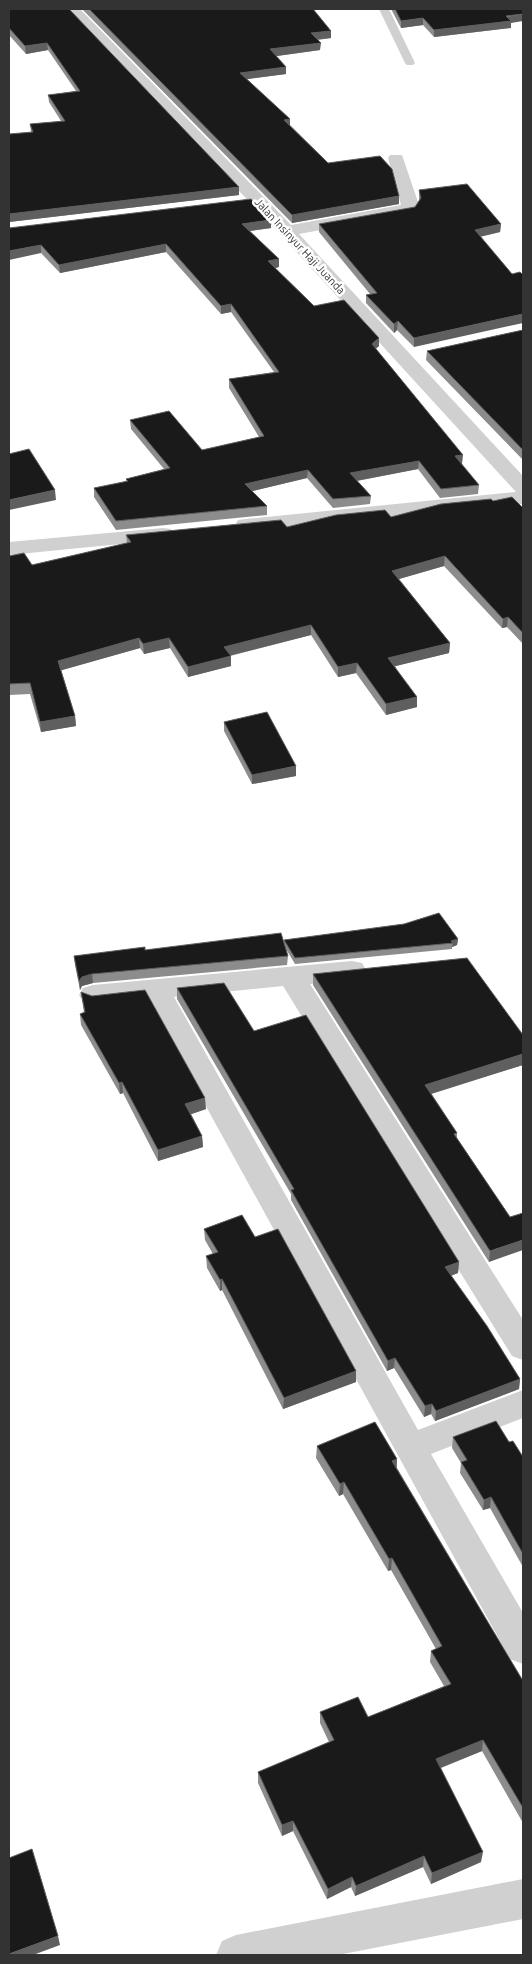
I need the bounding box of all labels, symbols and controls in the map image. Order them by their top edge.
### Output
street label: Jalan Insinyur Haji Juanda [253,196,347,296]

